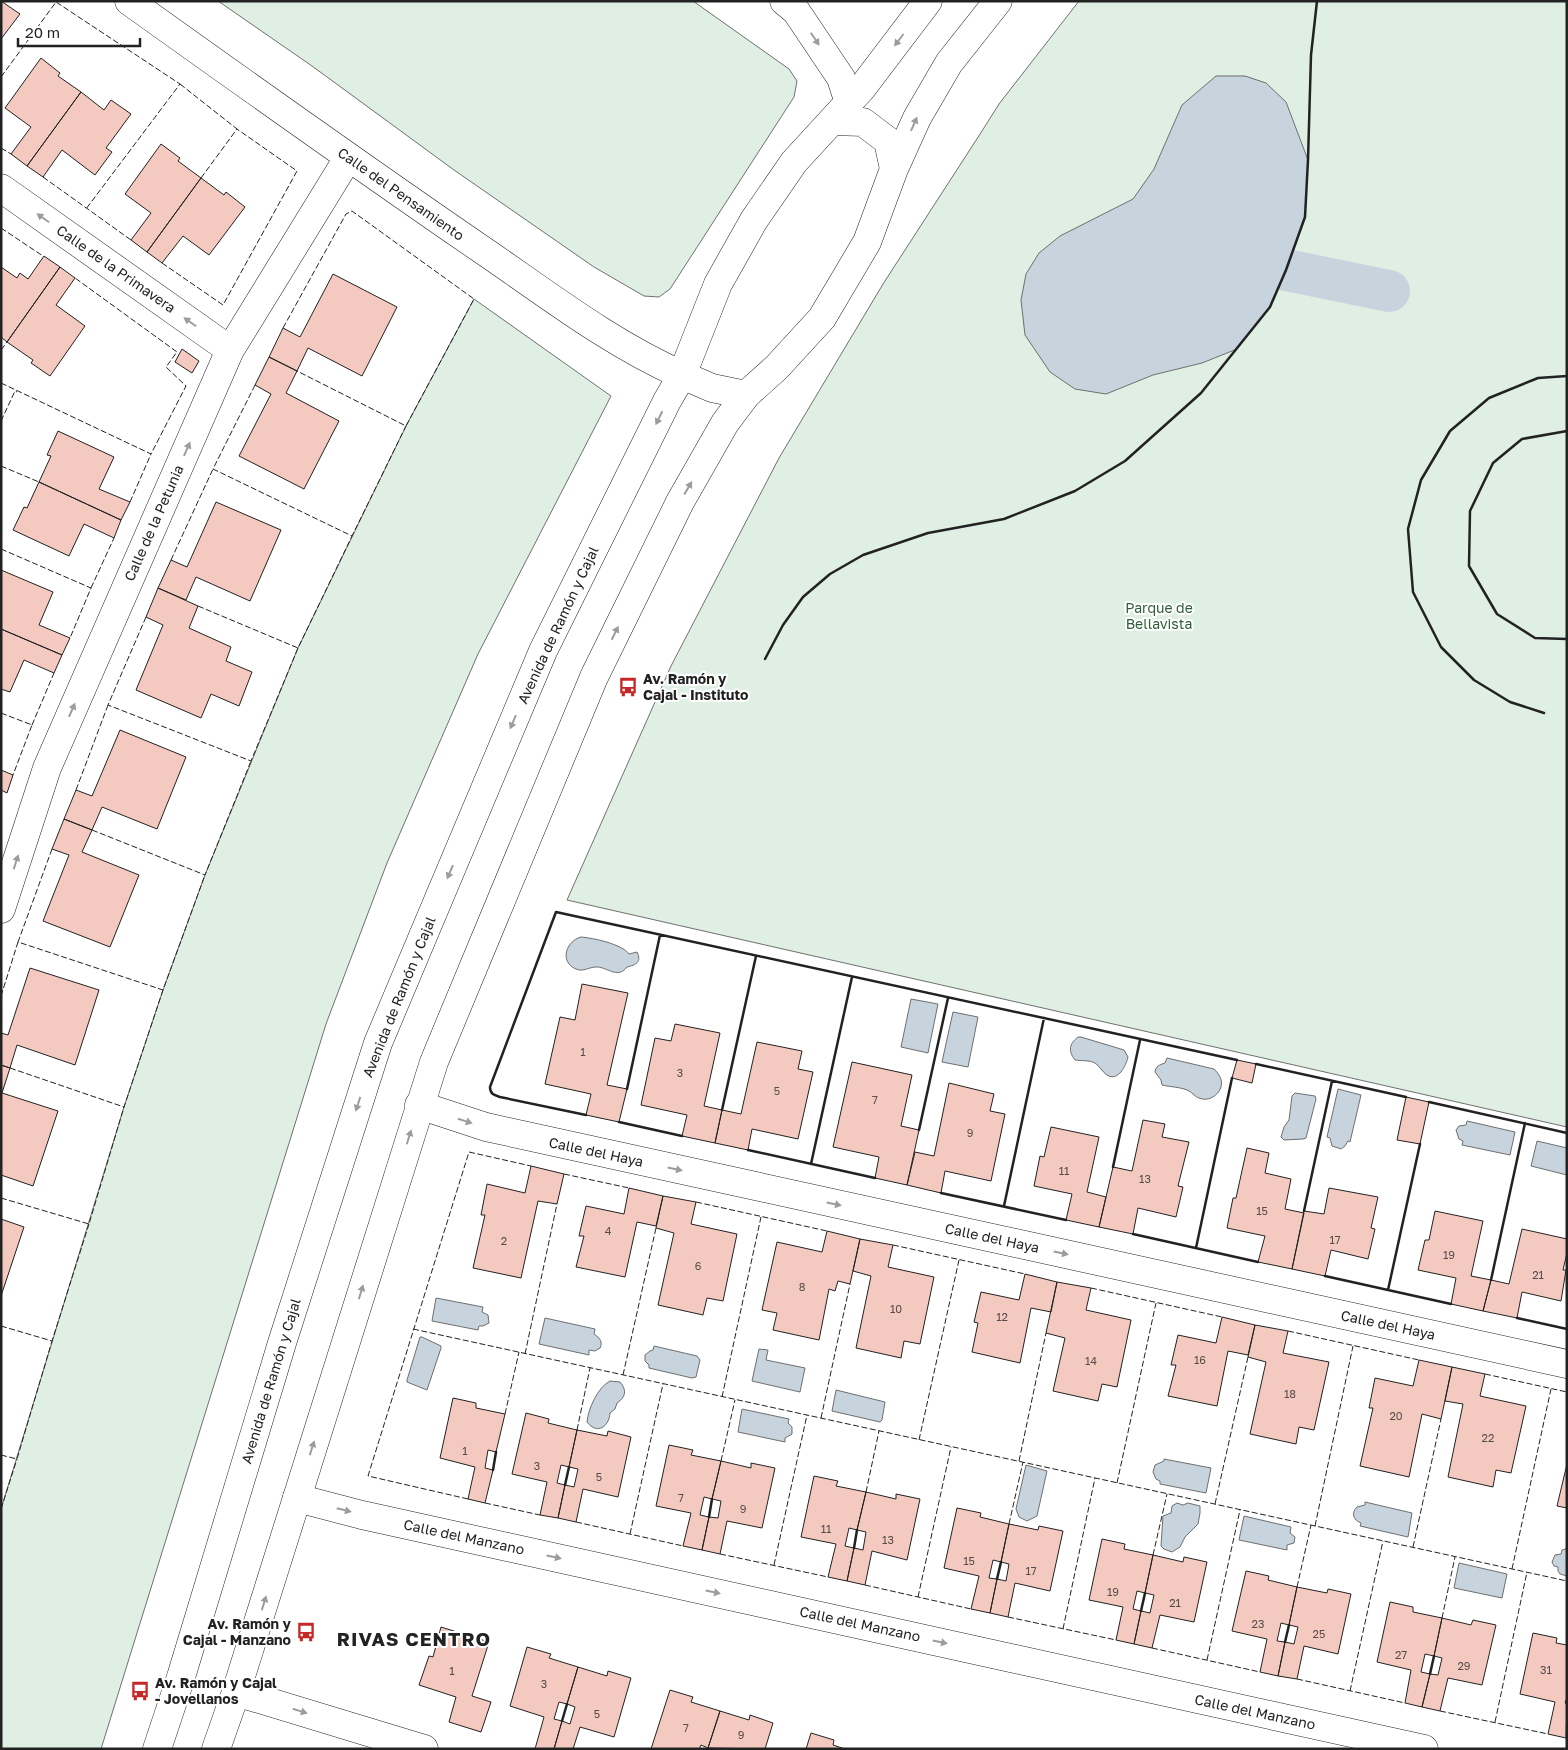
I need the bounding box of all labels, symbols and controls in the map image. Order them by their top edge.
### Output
scale bar [18,15,140,47]
text: 20 m [25,23,60,41]
one-way arrow [810,32,819,46]
one-way arrow [893,33,904,46]
one-way arrow [910,117,918,131]
street label: Calle del Pensamiento [335,143,468,244]
one-way arrow [37,213,50,223]
street label: Calle de la Primavera [54,221,179,316]
one-way arrow [183,317,197,327]
one-way arrow [654,411,662,425]
one-way arrow [183,442,191,456]
street label: Calle de la Petunia [120,462,187,584]
one-way arrow [683,481,692,494]
street label: Avenida de Ramón y Cajal [514,543,602,706]
park label: Parque de Bellavista [1125,599,1193,632]
one-way arrow [611,626,619,640]
place label: Av. Ramón y Cajal - Instituto [643,670,748,703]
bus stop icon: Av. Ramón y Cajal - Instituto [617,676,639,698]
one-way arrow [69,703,77,717]
one-way arrow [509,715,517,729]
one-way arrow [13,855,21,870]
one-way arrow [446,865,454,880]
street label: Avenida de Ramón y Cajal [358,914,439,1080]
house number: 1 [580,1045,586,1058]
house number: 3 [677,1066,683,1079]
house number: 5 [774,1084,780,1097]
house number: 7 [872,1093,878,1106]
one-way arrow [354,1097,361,1112]
one-way arrow [458,1117,473,1125]
house number: 9 [967,1126,973,1139]
one-way arrow [406,1130,414,1145]
street label: Calle del Haya [547,1133,645,1170]
house number: 11 [1059,1164,1069,1177]
one-way arrow [667,1165,682,1173]
house number: 13 [1139,1172,1151,1185]
one-way arrow [826,1200,842,1208]
house number: 15 [1256,1204,1268,1217]
street label: Calle del Haya [943,1219,1041,1256]
house number: 4 [605,1224,612,1237]
house number: 17 [1329,1233,1341,1246]
house number: 2 [501,1234,507,1247]
house number: 19 [1443,1248,1455,1261]
one-way arrow [1053,1250,1069,1258]
house number: 6 [695,1259,702,1272]
house number: 21 [1532,1268,1544,1281]
house number: 8 [799,1280,806,1293]
one-way arrow [357,1285,365,1300]
street label: Avenida de Ramón y Cajal [237,1296,304,1466]
house number: 10 [890,1302,902,1315]
street label: Calle del Haya [1339,1306,1437,1343]
house number: 12 [996,1310,1008,1323]
house number: 16 [1194,1353,1206,1366]
house number: 14 [1085,1354,1097,1367]
house number: 18 [1284,1387,1296,1400]
house number: 20 [1389,1409,1403,1422]
house number: 22 [1482,1431,1494,1444]
one-way arrow [309,1440,317,1455]
house number: 1 [462,1444,468,1457]
house number: 3 [534,1459,540,1472]
house number: 5 [596,1470,602,1483]
house number: 7 [678,1491,684,1504]
house number: 9 [740,1502,746,1515]
one-way arrow [336,1506,352,1514]
street label: Calle del Manzano [402,1515,526,1558]
house number: 11 [821,1522,831,1535]
house number: 13 [882,1533,894,1546]
one-way arrow [546,1553,561,1561]
house number: 15 [963,1554,975,1567]
house number: 17 [1025,1564,1037,1577]
house number: 19 [1107,1585,1119,1598]
one-way arrow [705,1588,720,1596]
one-way arrow [261,1595,268,1610]
house number: 21 [1169,1596,1181,1609]
street label: Calle del Manzano [798,1602,922,1645]
place label: Av. Ramón y Cajal - Manzano [183,1615,292,1648]
house number: 23 [1252,1617,1264,1630]
bus stop icon: Av. Ramón y Cajal - Manzano [295,1621,317,1643]
district label: RIVAS CENTRO [337,1627,491,1650]
house number: 25 [1313,1627,1325,1640]
one-way arrow [932,1638,947,1646]
house number: 27 [1395,1648,1407,1661]
house number: 29 [1457,1659,1471,1672]
house number: 31 [1540,1663,1552,1676]
house number: 1 [449,1664,455,1677]
place label: Av. Ramón y Cajal - Jovellanos [155,1674,277,1707]
house number: 3 [541,1677,547,1690]
bus stop icon: Av. Ramón y Cajal - Jovellanos [129,1680,151,1702]
street label: Calle del Manzano [1193,1690,1317,1733]
house number: 5 [594,1707,600,1720]
one-way arrow [292,1708,307,1716]
house number: 7 [683,1721,689,1734]
house number: 9 [738,1728,744,1741]

